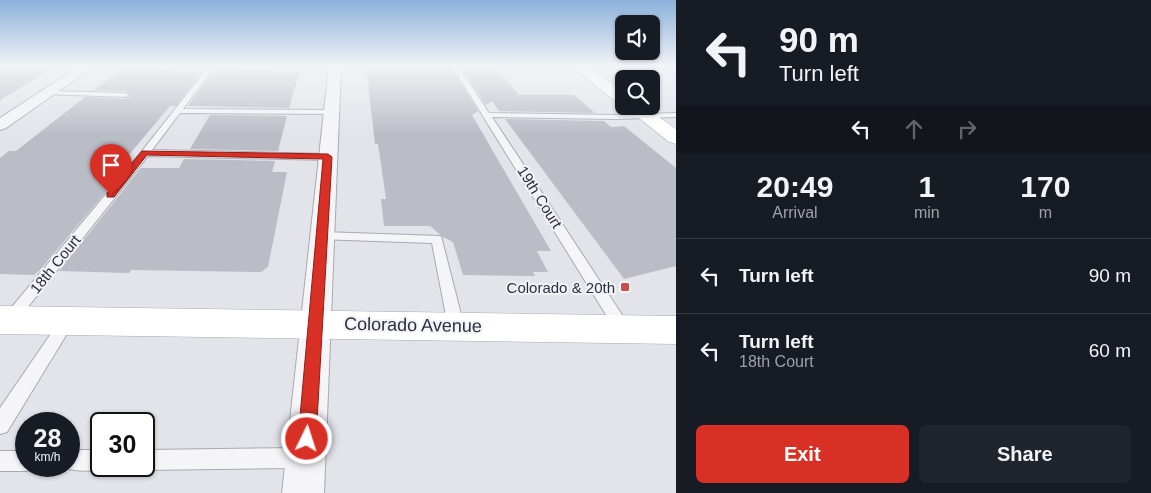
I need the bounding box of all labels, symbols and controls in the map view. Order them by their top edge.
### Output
map controls [615,15,660,115]
button: sound [615,15,660,60]
icon: left [696,20,761,85]
text: 90 m [779,20,859,59]
text: Turn left [779,61,859,86]
button: search [615,70,660,115]
icon: left [847,115,875,143]
icon: ahead [900,115,928,143]
icon: right [953,115,981,143]
pin [90,144,132,195]
icon: arrive [97,151,125,179]
street label: 19th Court [514,163,566,232]
text: 20:49 [757,170,833,203]
text: 1 [918,170,935,203]
text: 170 [1020,170,1070,203]
text: Arrival [772,204,818,221]
text: min [914,204,940,221]
text: m [1039,204,1052,221]
street label: 18th Court [26,231,84,297]
icon: left [696,262,724,290]
text: Turn left [739,265,814,286]
text: 90 m [1089,265,1131,286]
place label: Colorado & 20th [507,279,615,296]
marker: Colorado & 20th [619,281,631,293]
street label: Colorado Avenue [344,314,482,336]
text: Turn left [739,331,814,352]
icon: left [696,337,724,365]
text: 60 m [1089,340,1131,361]
text: 18th Court [739,353,814,370]
speed limit sign: 30 [90,412,155,477]
position arrow [280,412,332,464]
text: 28 [34,424,61,452]
button: Exit [696,425,909,483]
button: Share [919,425,1131,483]
text: km/h [34,450,61,464]

